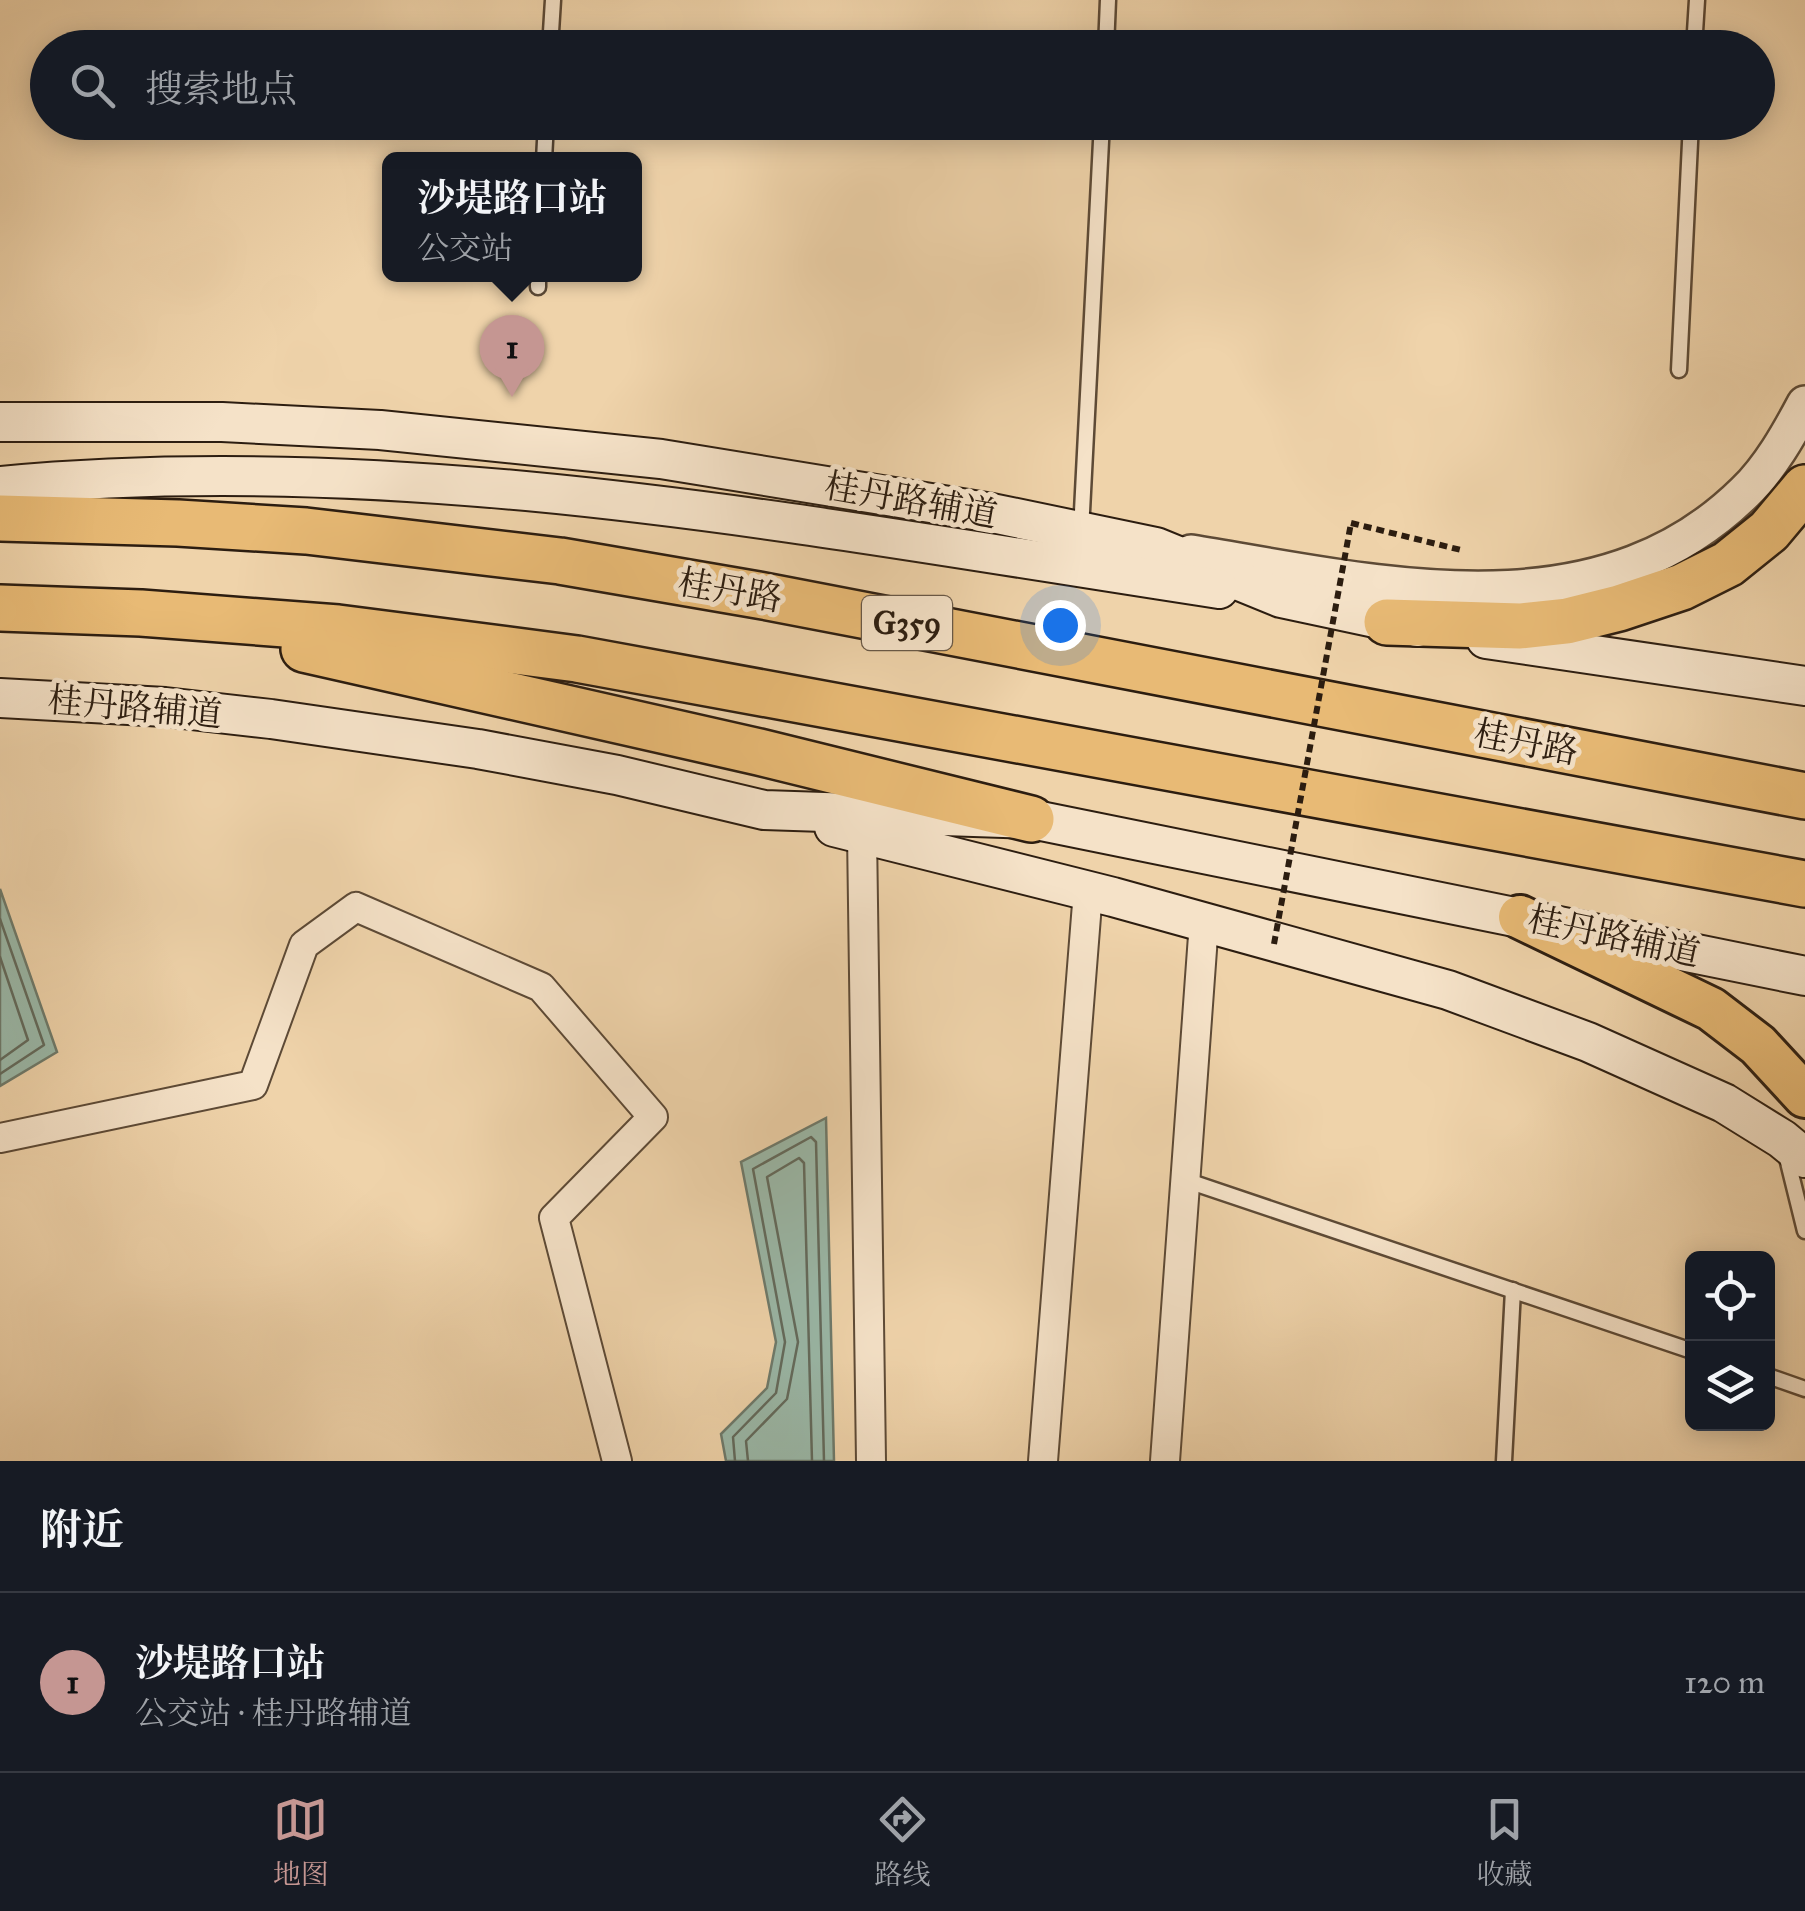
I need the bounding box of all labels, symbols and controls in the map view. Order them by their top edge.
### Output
search box [30,30,1775,140]
icon: search [65,58,120,113]
text: 搜索地点 [145,66,297,112]
popup [382,152,642,282]
text: 沙堤路口站 [417,175,607,221]
text: 公交站 [417,229,513,268]
pin: 1 [480,314,544,397]
street label: 桂丹路辅道 [821,464,1001,537]
street label: 桂丹路 [674,560,785,621]
road number: G359 [862,596,952,650]
your location [1035,600,1086,651]
street label: 桂丹路辅道 [46,678,224,737]
street label: 桂丹路 [1470,711,1582,774]
street label: 桂丹路辅道 [1524,897,1704,976]
map controls [1685,1251,1775,1431]
button: locate [1685,1251,1775,1341]
button: layers [1685,1341,1775,1431]
text: 附近 [40,1504,124,1556]
text: 沙堤路口站 [135,1640,325,1686]
text: 1 [66,1663,79,1702]
text: 120 m [1684,1663,1765,1702]
text: 公交站 · 桂丹路辅道 [135,1694,412,1733]
tab: 地图 [273,1792,329,1892]
tab: 路线 [874,1792,930,1892]
tab: 收藏 [1476,1792,1532,1892]

